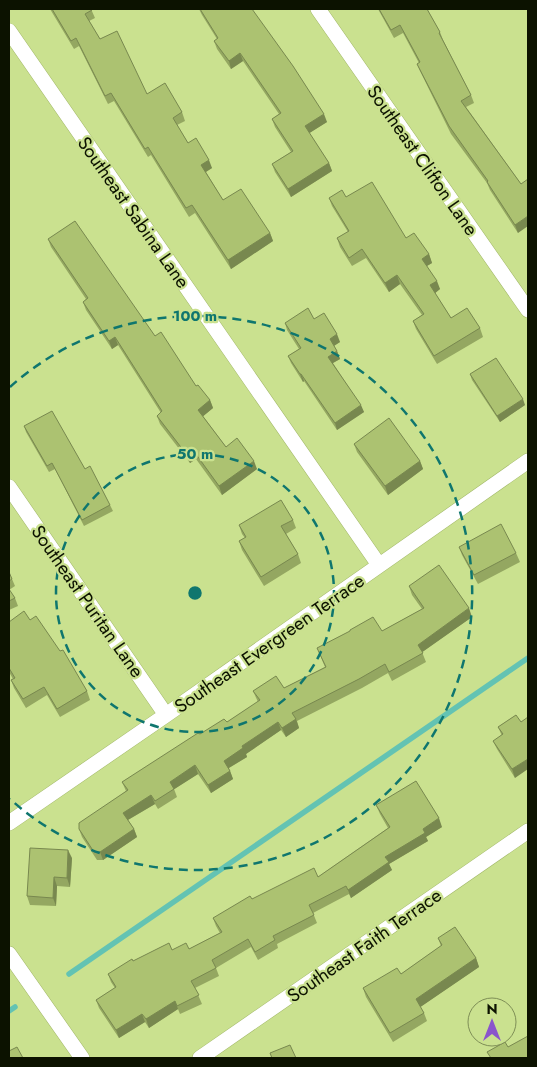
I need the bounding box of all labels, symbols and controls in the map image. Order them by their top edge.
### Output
street label: Southeast Clifton Lane [360,80,485,241]
street label: Southeast Sabina Lane [71,131,196,294]
text: 100 m [173,305,217,327]
text: 50 m [177,443,213,465]
street label: Southeast Puritan Lane [25,520,151,683]
street label: Southeast Evergreen Terrace [169,567,370,719]
centre of rings [186,584,204,602]
street label: Southeast Faith Terrace [282,882,447,1009]
north arrow [467,997,517,1047]
text: N [486,999,498,1019]

